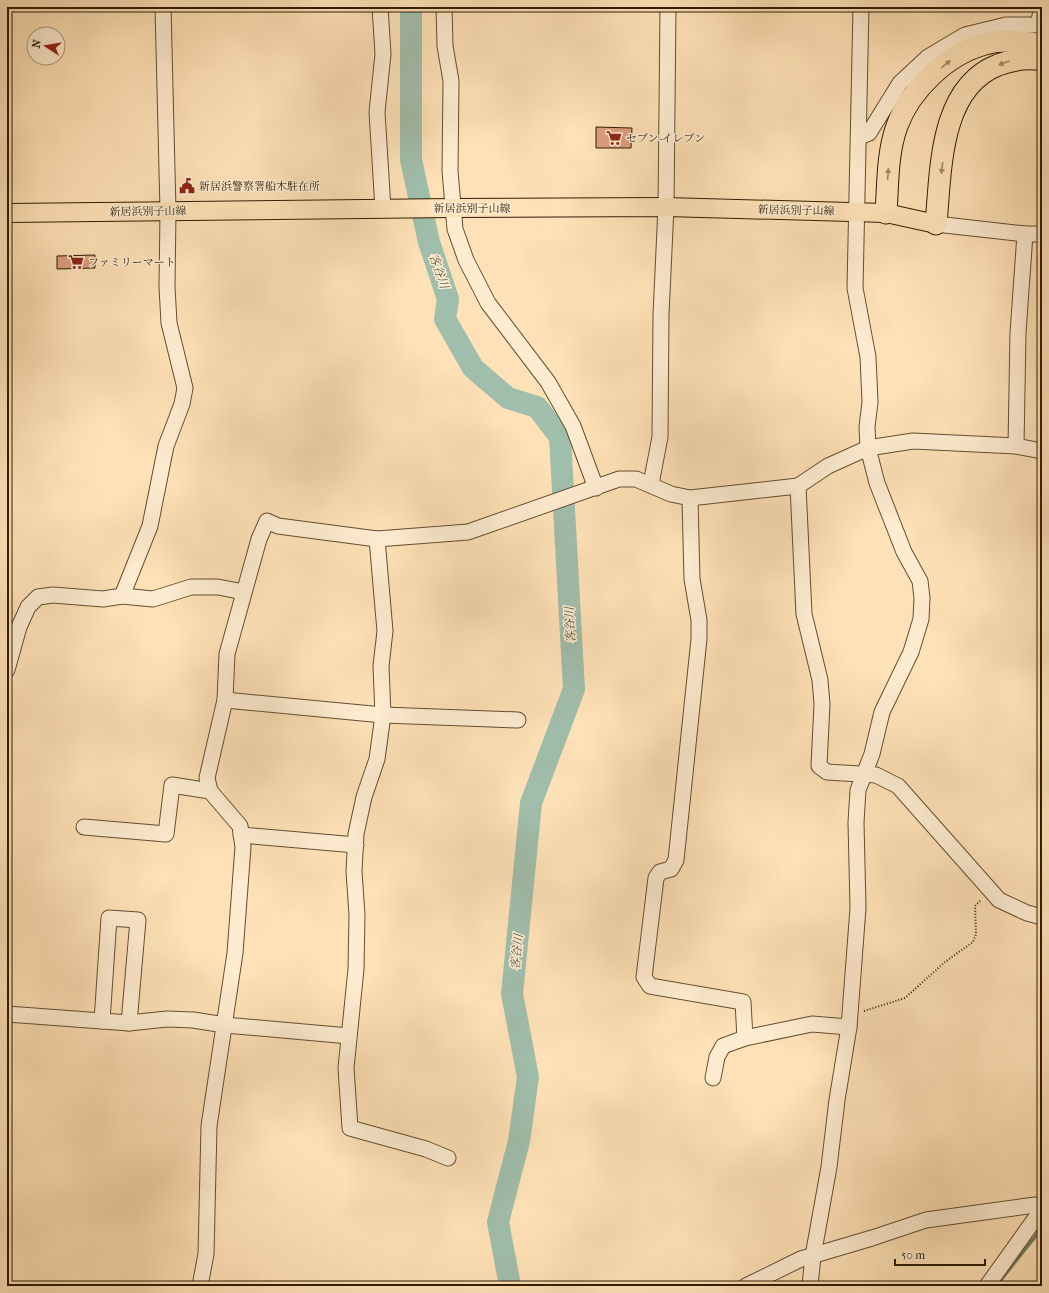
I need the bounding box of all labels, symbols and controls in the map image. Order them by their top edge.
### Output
north arrow [26,26,66,66]
text: N [29,38,44,49]
one-way arrow [941,59,952,68]
one-way arrow [997,60,1009,66]
supermarket icon: セブン-イレブン [605,129,623,147]
place label: セブン-イレブン [626,132,705,145]
one-way arrow [939,162,945,174]
one-way arrow [885,168,892,180]
public building icon: 新居浜警察署船木駐在所 [178,177,196,195]
place label: 新居浜警察署船木駐在所 [199,180,320,193]
street label: 新居浜別子山線 [434,202,511,215]
street label: 新居浜別子山線 [757,203,835,218]
street label: 新居浜別子山線 [109,204,187,219]
water label: 客谷川 [427,252,452,292]
supermarket icon: ファミリーマート [67,253,85,271]
place label: ファミリーマート [88,256,176,269]
water label: 客谷川 [562,605,578,643]
water label: 客谷川 [508,931,526,971]
scale bar [895,1241,985,1267]
text: 50 m [901,1248,925,1262]

